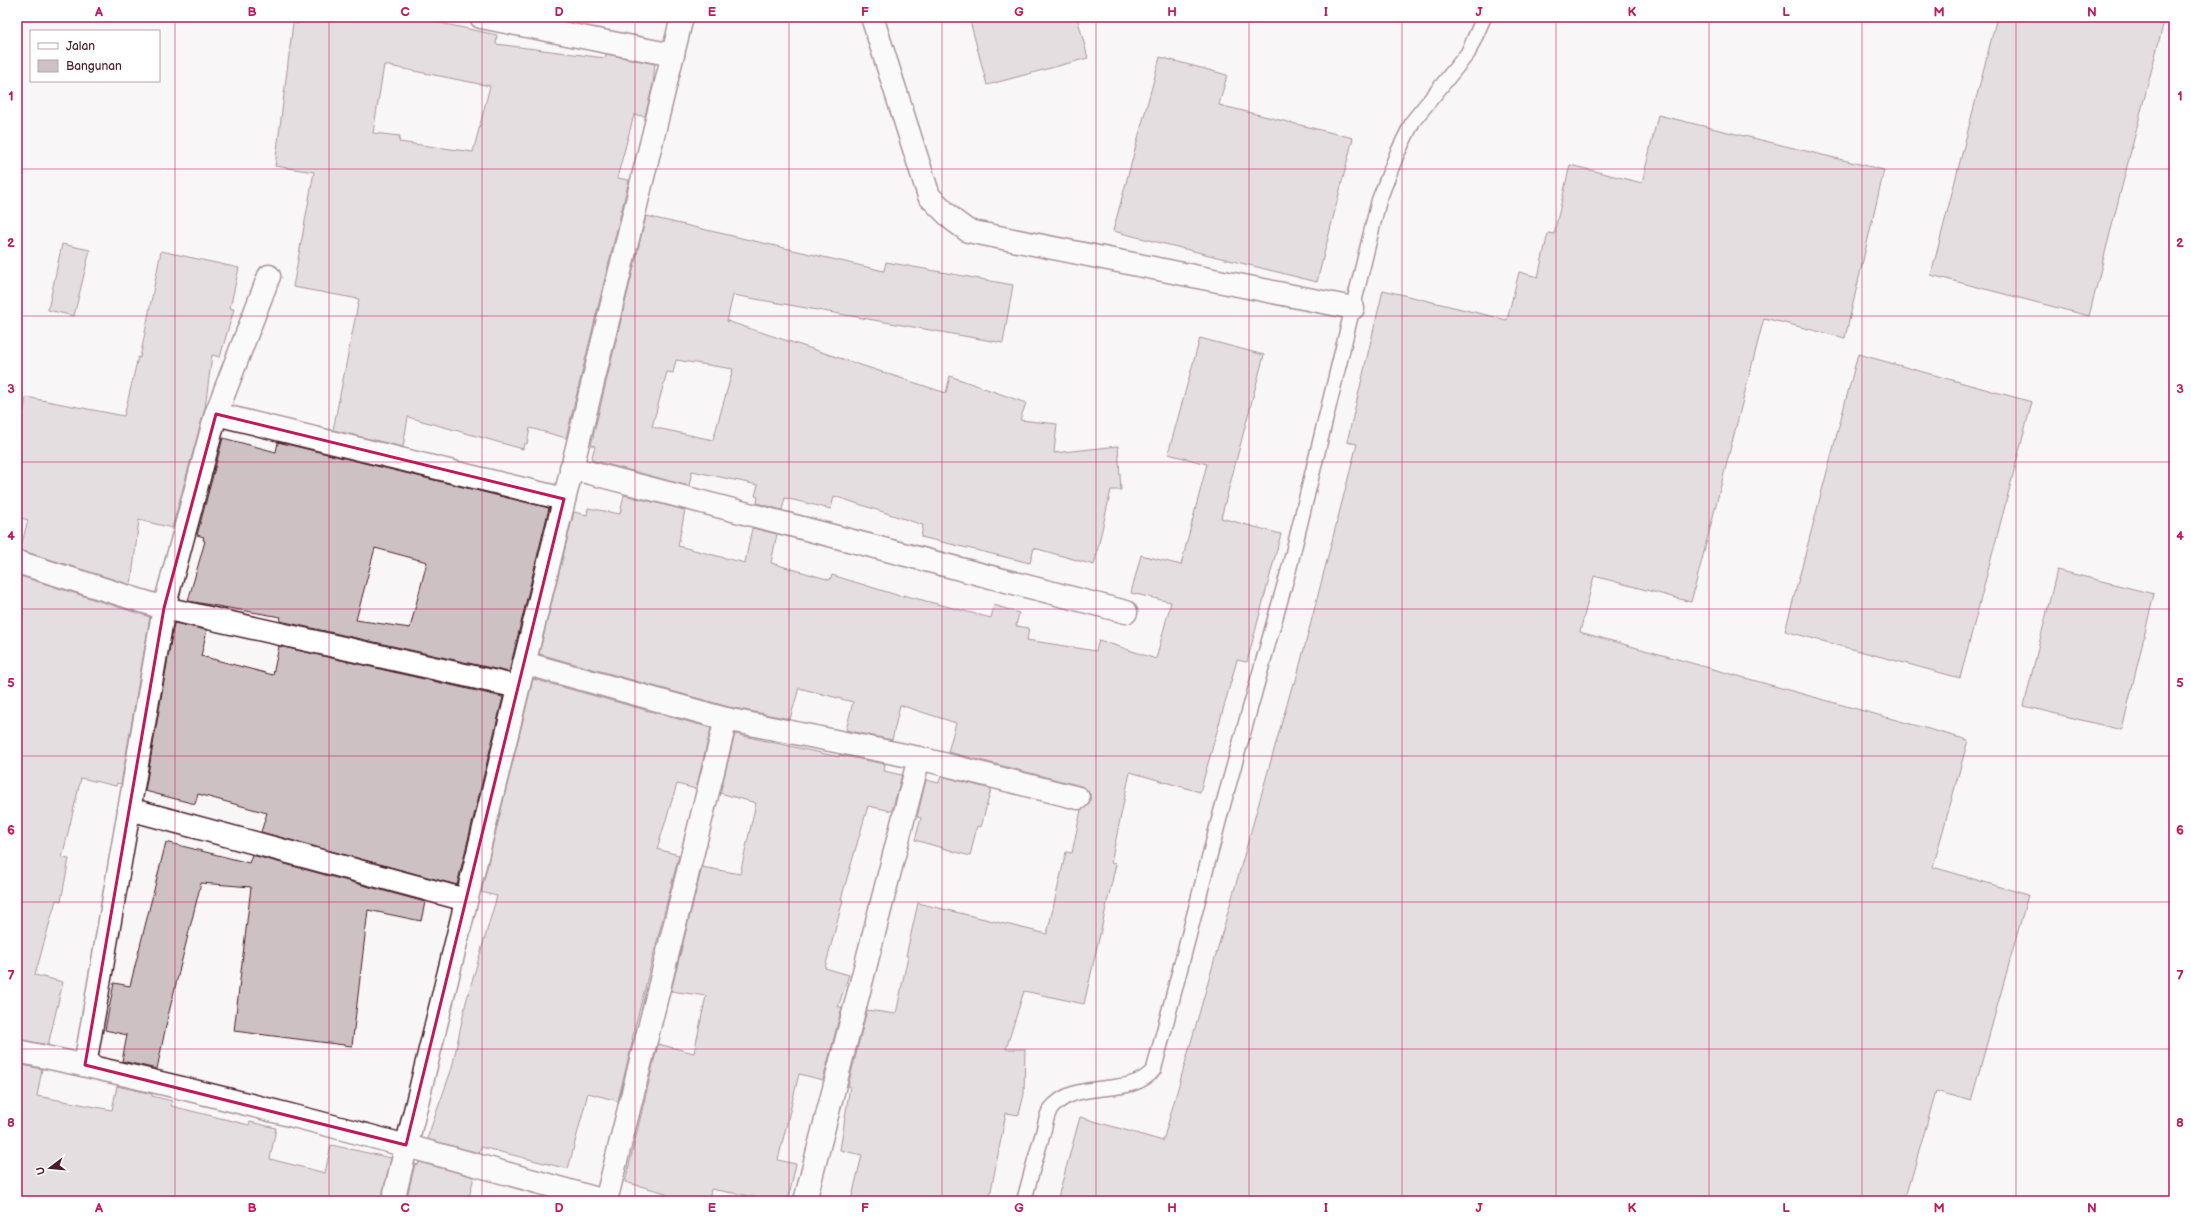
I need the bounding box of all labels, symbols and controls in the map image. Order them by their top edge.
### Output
text: A [94,4,103,20]
text: B [247,4,257,20]
text: C [400,4,410,20]
text: D [554,4,564,20]
text: E [708,4,717,20]
text: F [861,4,869,20]
text: G [1014,4,1024,20]
text: H [1167,4,1177,20]
text: I [1324,4,1328,20]
text: J [1475,4,1483,20]
text: K [1628,4,1637,20]
text: L [1782,4,1790,20]
text: M [1933,4,1945,20]
text: N [2087,4,2097,20]
legend [30,30,160,82]
text: Jalan [66,39,95,54]
text: Bangunan [66,59,122,74]
text: 1 [8,88,14,104]
text: 1 [2177,88,2183,104]
text: 2 [7,235,15,251]
text: 2 [2176,235,2184,251]
text: 3 [7,381,15,397]
text: 3 [2176,381,2184,397]
text: 4 [7,528,15,544]
text: 4 [2176,528,2184,544]
text: 5 [7,675,15,691]
text: 5 [2176,675,2184,691]
text: 6 [7,822,15,838]
text: 6 [2176,822,2184,838]
text: 7 [7,968,15,984]
text: 7 [2176,968,2184,984]
text: 8 [7,1115,15,1131]
text: 8 [2176,1115,2184,1131]
north arrow [30,1148,70,1188]
text: U [33,1165,48,1176]
text: A [94,1200,103,1216]
text: B [247,1200,257,1216]
text: C [400,1200,410,1216]
text: D [554,1200,564,1216]
text: E [708,1200,717,1216]
text: F [861,1200,869,1216]
text: G [1014,1200,1024,1216]
text: H [1167,1200,1177,1216]
text: I [1324,1200,1328,1216]
text: J [1475,1200,1483,1216]
text: K [1628,1200,1637,1216]
text: L [1782,1200,1790,1216]
text: M [1933,1200,1945,1216]
text: N [2087,1200,2097,1216]

